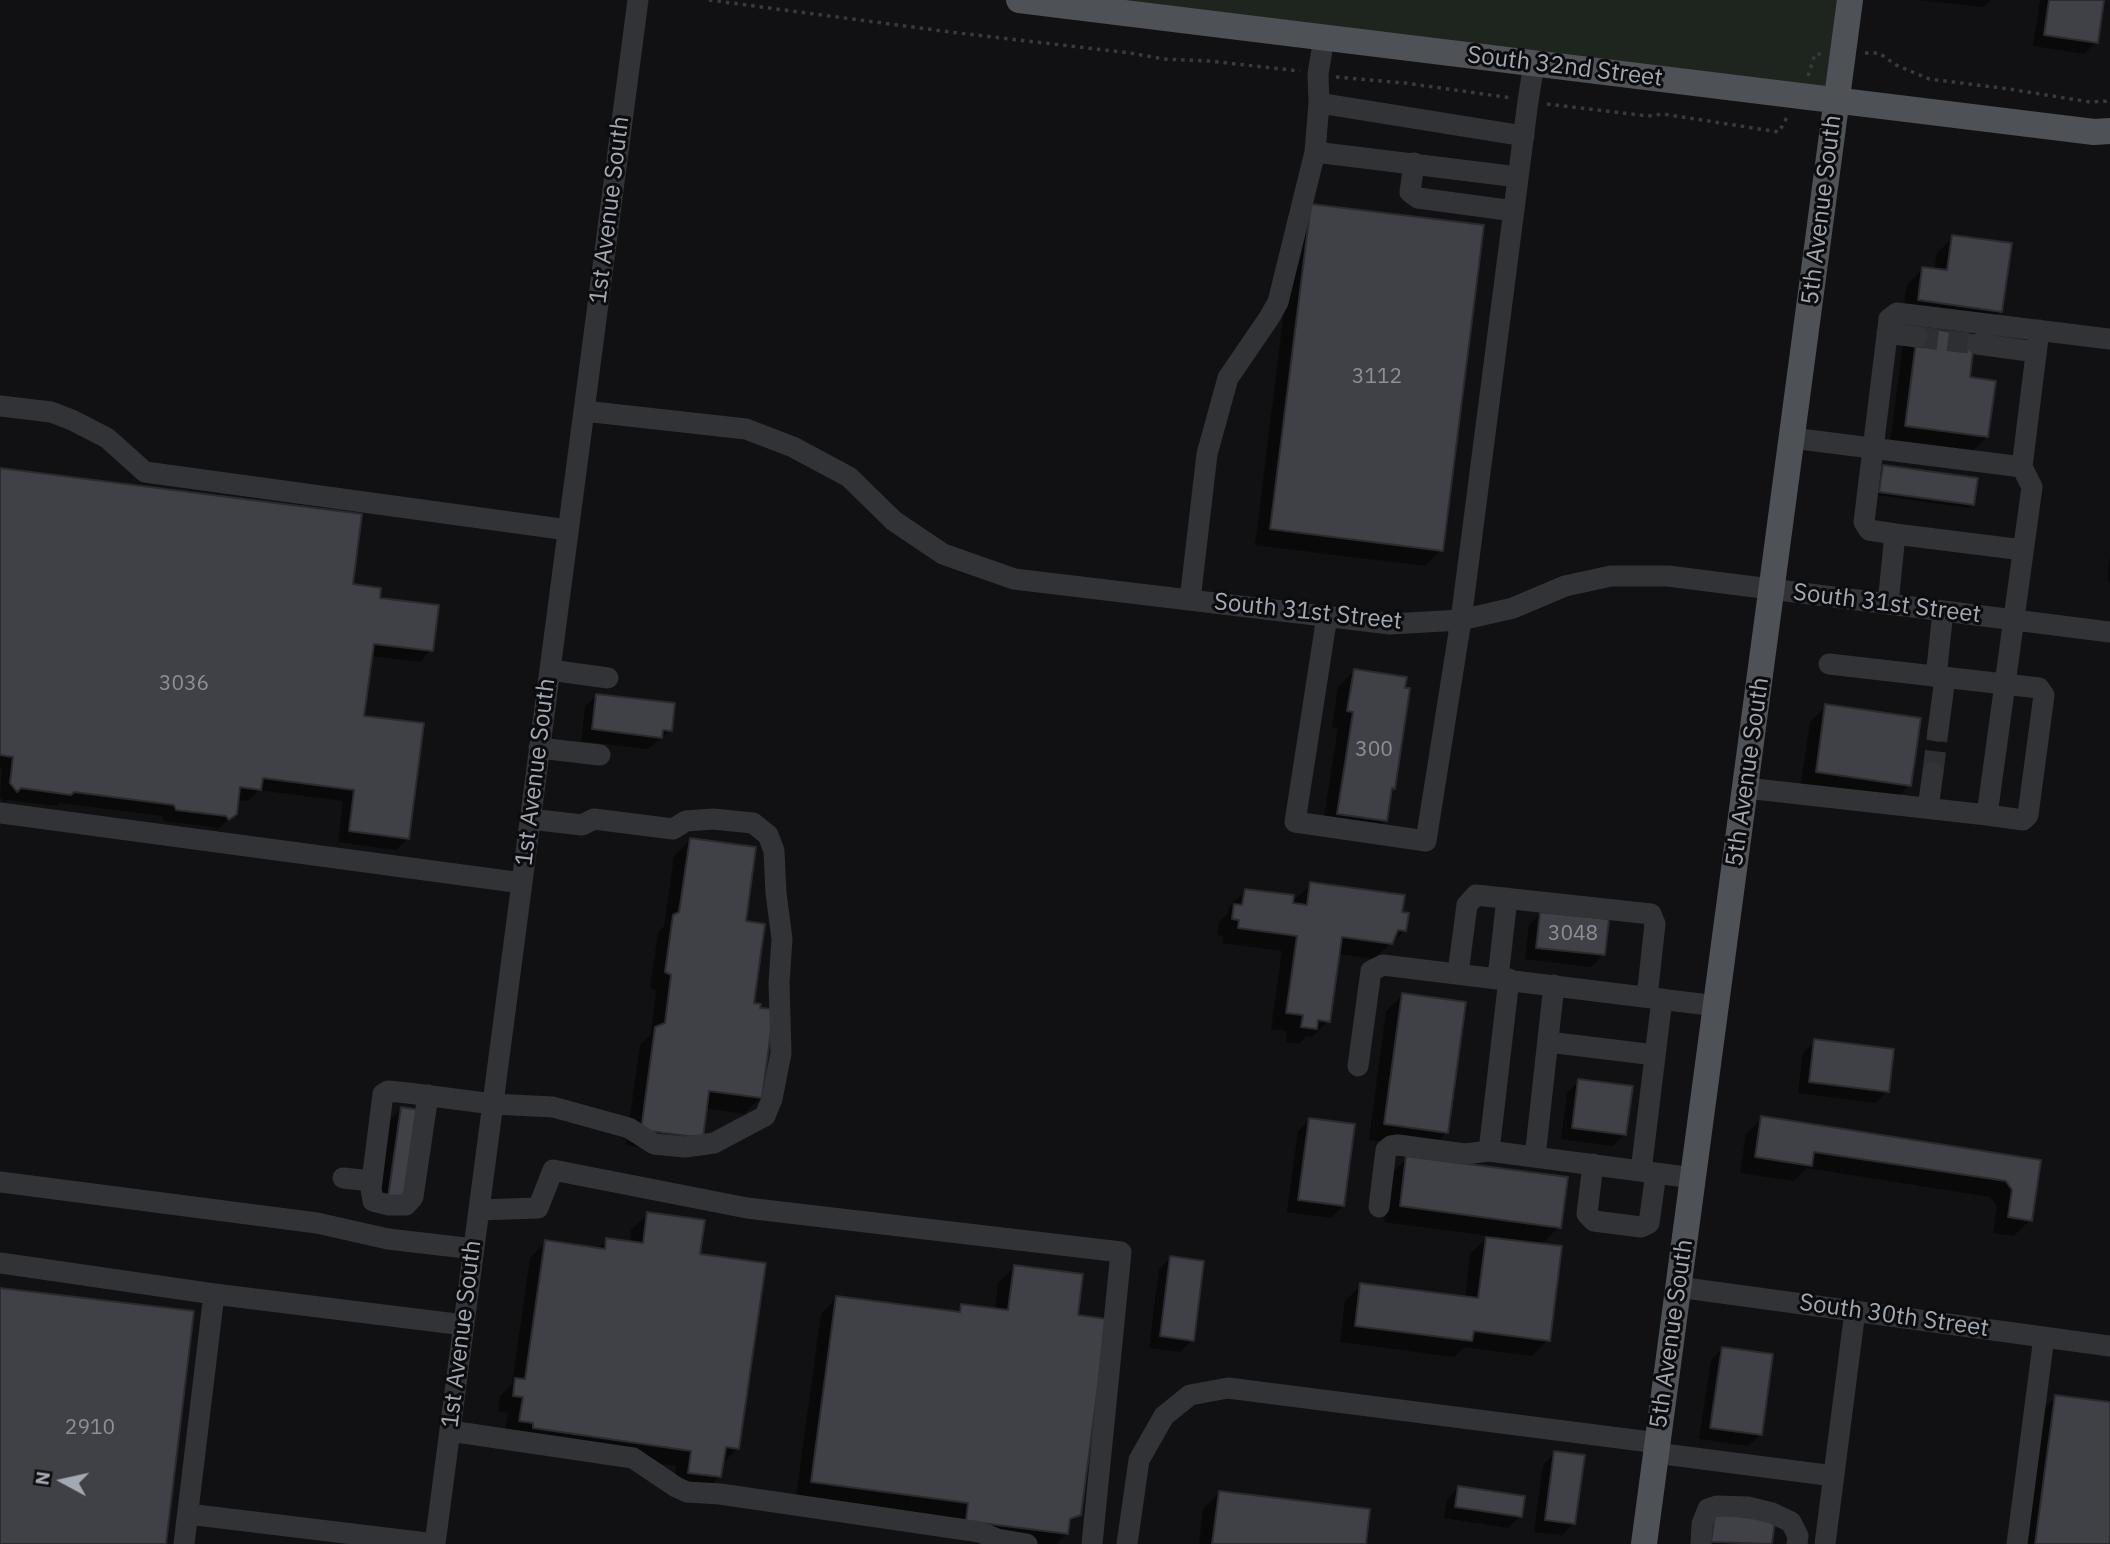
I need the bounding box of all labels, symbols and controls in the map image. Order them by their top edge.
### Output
street label: South 32nd Street [1466,41,1664,93]
street label: 5th Avenue South [1796,113,1848,307]
street label: 1st Avenue South [584,115,636,305]
house number: 3112 [1352,364,1402,390]
street label: South 31st Street [1791,578,1983,630]
street label: South 31st Street [1213,588,1403,636]
house number: 3036 [159,671,209,697]
street label: 5th Avenue South [1720,675,1776,869]
street label: 1st Avenue South [510,677,562,867]
house number: 300 [1355,737,1393,763]
house number: 3048 [1548,921,1598,947]
street label: 5th Avenue South [1644,1237,1700,1431]
street label: 1st Avenue South [436,1239,488,1429]
street label: South 30th Street [1797,1288,1991,1344]
house number: 2910 [65,1415,115,1441]
north arrow [28,1446,98,1516]
text: N [29,1470,55,1487]

